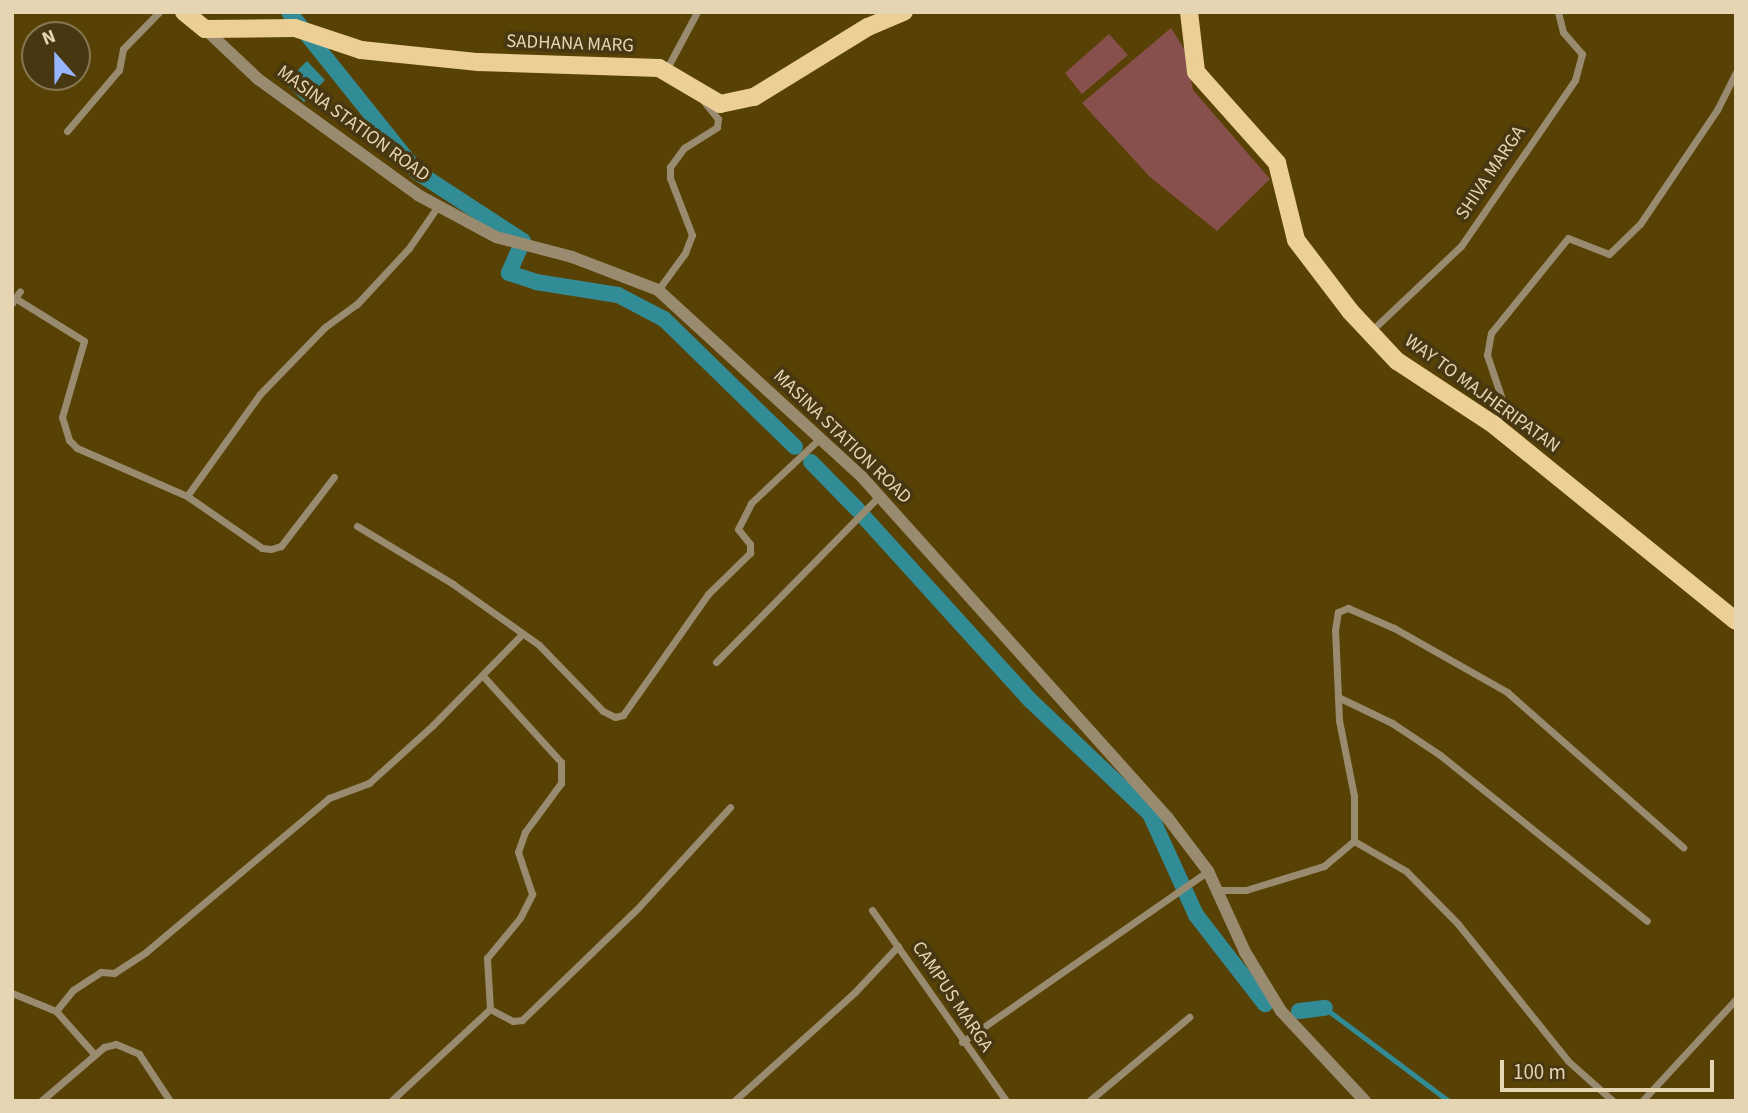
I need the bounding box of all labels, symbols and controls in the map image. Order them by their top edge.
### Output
north arrow [21,21,91,91]
text: N [38,23,60,53]
street label: SADHANA MARG [506,30,634,58]
street label: MASINA STATION ROAD [272,61,434,187]
street label: SHIVA MARGA [1451,122,1531,224]
street label: WAY TO MAJHERIPATAN [1400,330,1564,458]
street label: MASINA STATION ROAD [768,365,916,509]
street label: CAMPUS MARGA [907,937,997,1057]
scale bar [1503,1046,1716,1090]
text: 100 m [1513,1057,1566,1087]

